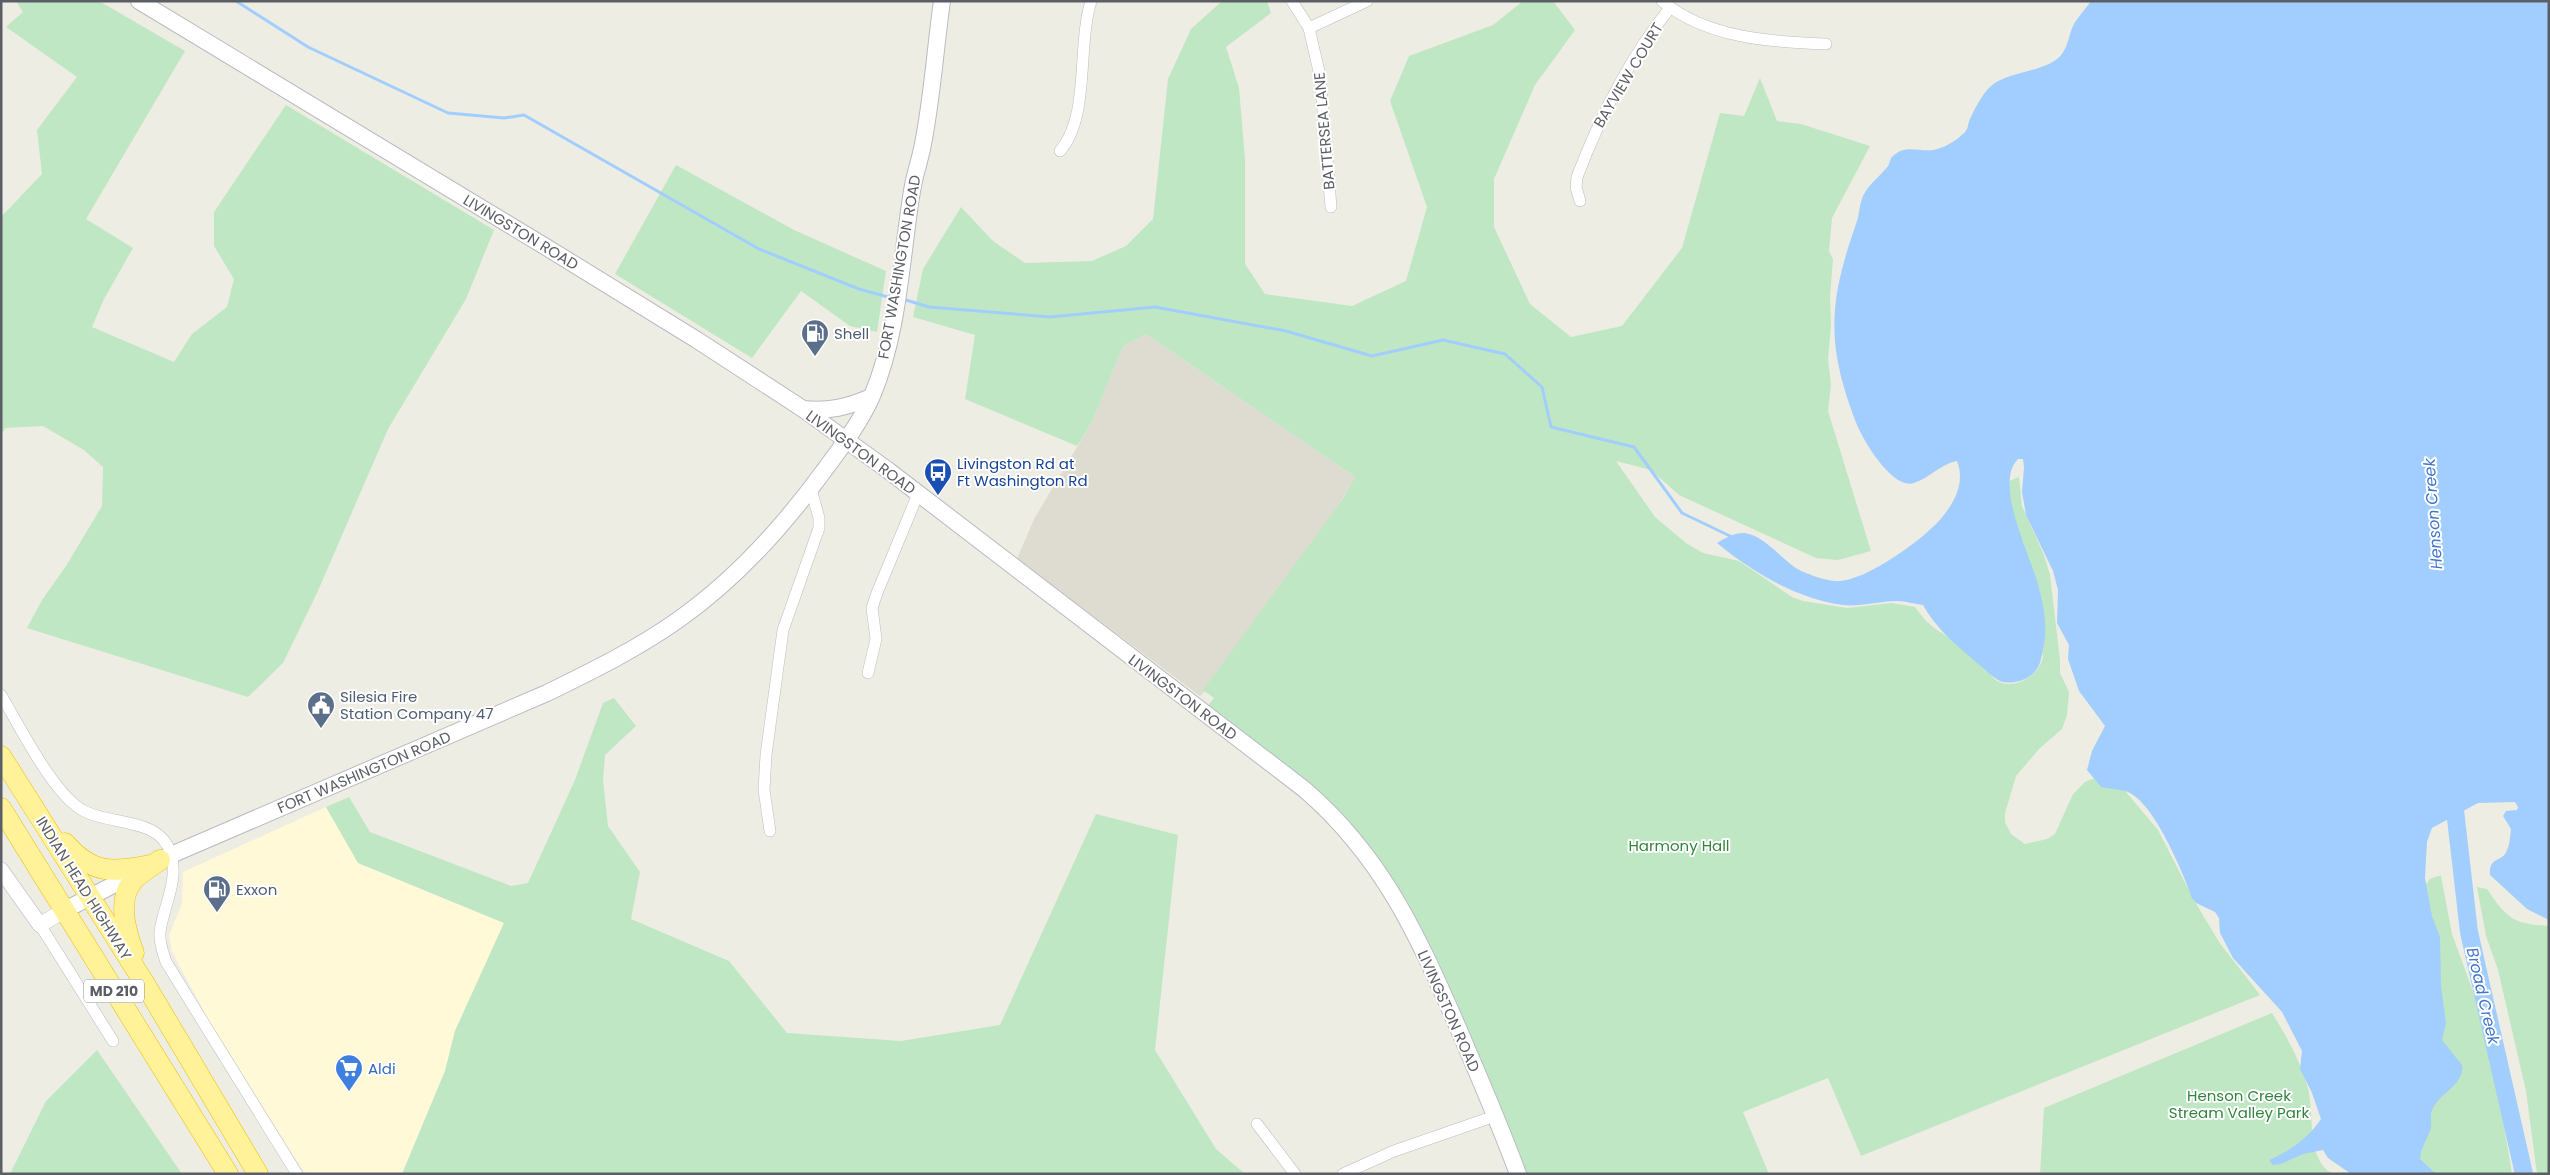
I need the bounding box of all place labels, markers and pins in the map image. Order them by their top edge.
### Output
fuel station icon: Shell [800,318,830,357]
place label: Shell [834,323,869,344]
place label: Livingston Rd at Ft Washington Rd [957,453,1088,491]
bus stop icon: Livingston Rd at Ft Washington Rd [923,457,953,496]
place label: Silesia Fire Station Company 47 [340,686,493,724]
public building icon: Silesia Fire Station Company 47 [306,690,336,729]
fuel station icon: Exxon [202,874,232,913]
place label: Exxon [236,879,277,900]
supermarket icon: Aldi [334,1053,364,1092]
place label: Aldi [368,1058,396,1079]

